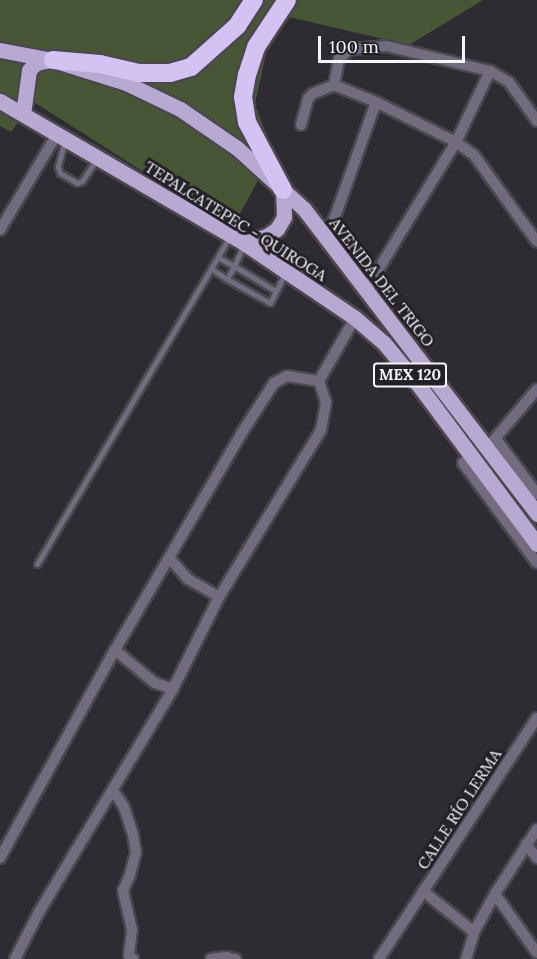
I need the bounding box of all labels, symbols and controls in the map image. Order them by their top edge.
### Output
scale bar [321,24,468,62]
text: 100 m [329,35,379,58]
street label: TEPALCATEPEC - QUIROGA [141,157,331,285]
street label: AVENIDA DEL TRIGO [326,214,438,350]
road number: MEX 120 [372,363,448,387]
street label: CALLE RÍO LERMA [413,745,505,873]

